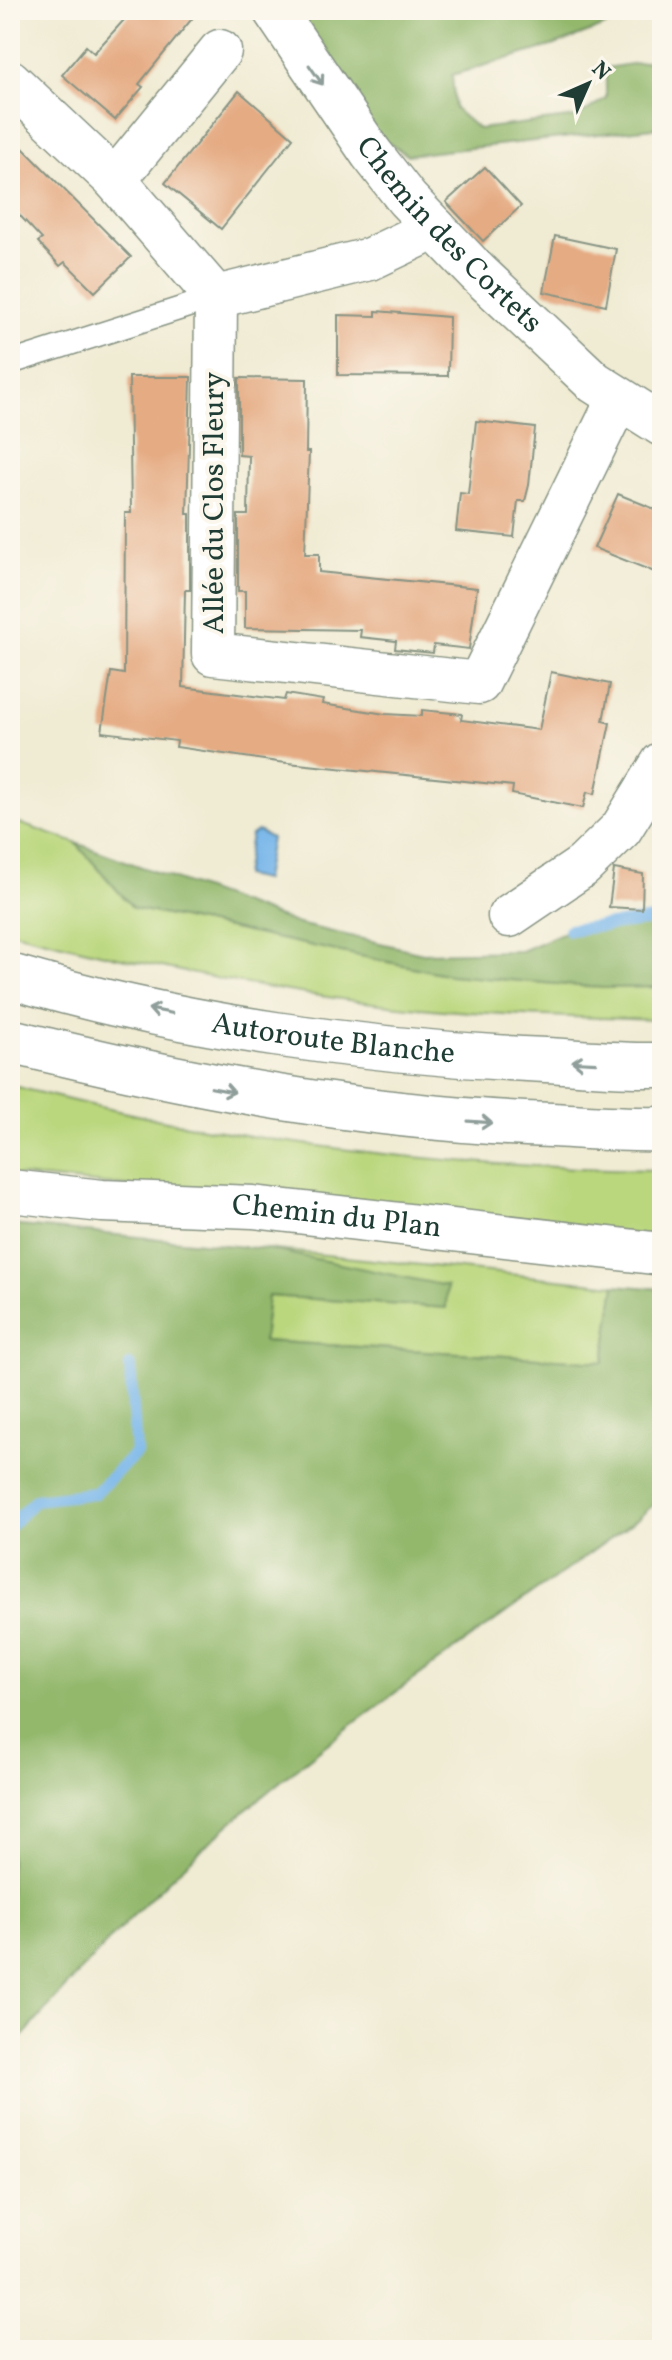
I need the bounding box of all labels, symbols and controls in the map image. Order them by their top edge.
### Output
north arrow [548,44,628,124]
text: N [584,55,617,88]
one-way arrow [308,64,324,86]
street label: Chemin des Cortets [345,128,551,344]
street label: Allée du Clos Fleury [194,372,236,634]
one-way arrow [147,1003,173,1018]
street label: Autoroute Blanche [208,1003,457,1075]
one-way arrow [571,1054,598,1069]
one-way arrow [209,1083,235,1098]
one-way arrow [466,1115,493,1130]
street label: Chemin du Plan [231,1185,444,1249]

